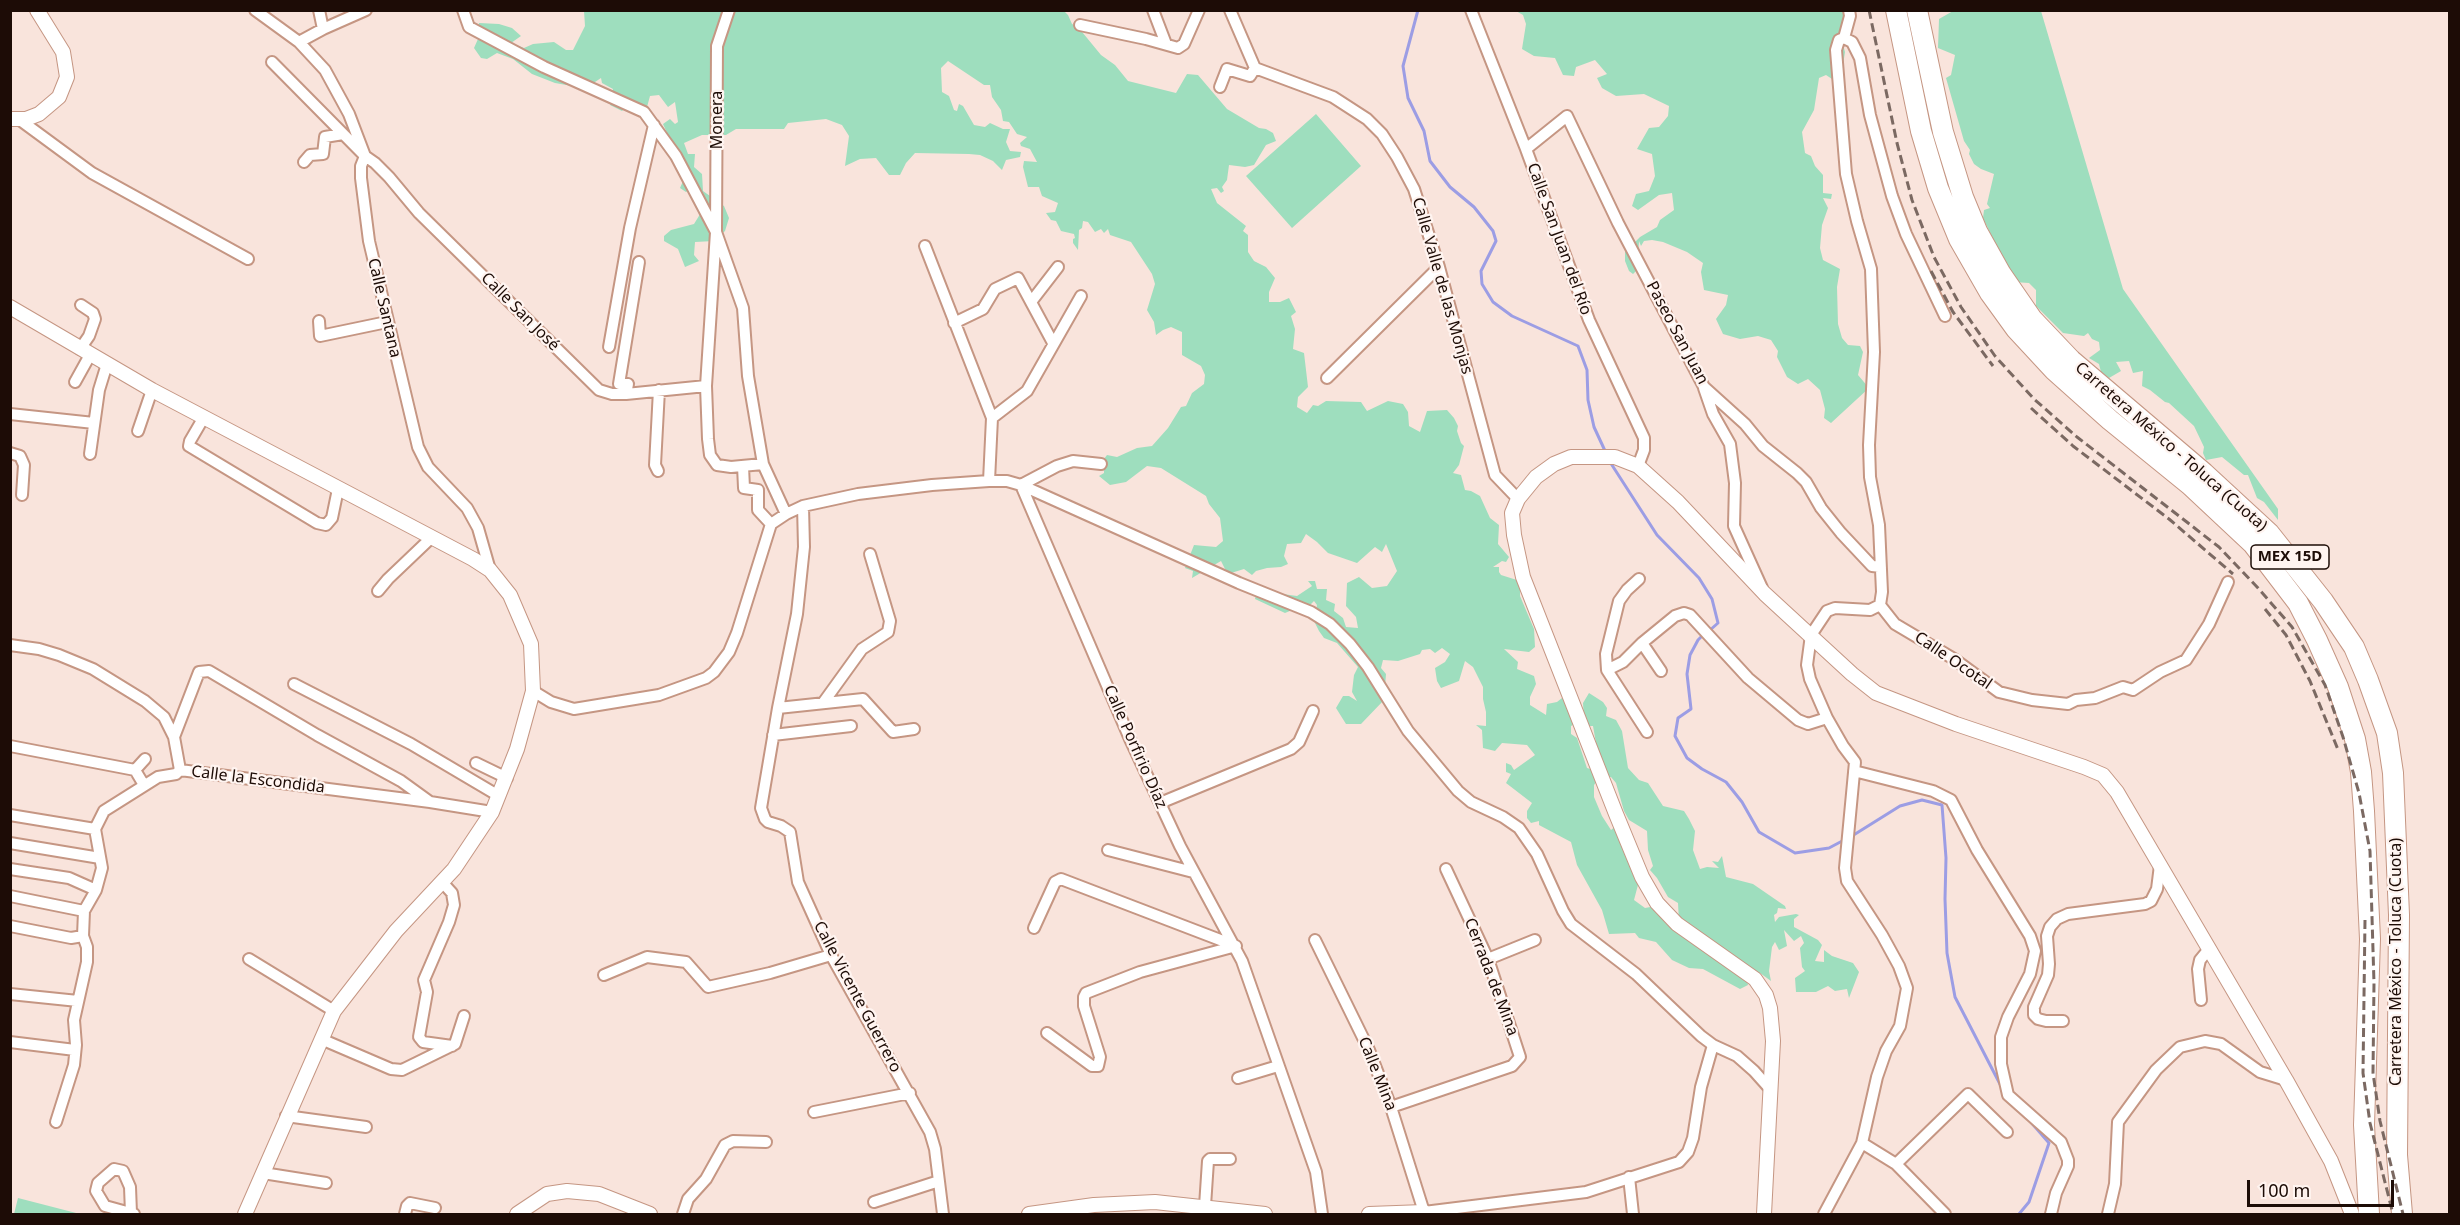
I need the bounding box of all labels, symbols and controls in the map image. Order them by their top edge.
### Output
street label: Monera [707,91,727,149]
street label: Calle San Juan del Río [1523,160,1595,318]
street label: Calle Valle de las Monjas [1408,195,1476,377]
street label: Calle Santana [363,256,405,360]
street label: Calle San José [477,269,563,355]
street label: Paseo San Juan [1642,278,1712,388]
street label: Carretera México - Toluca (Cuota) [2071,358,2271,536]
road number: MEX 15D [2251,545,2329,569]
street label: Calle Ocotal [1911,628,1995,694]
street label: Calle Porfirio Díaz [1099,682,1171,812]
street label: Calle la Escondida [190,762,326,798]
street label: Carretera México - Toluca (Cuota) [2386,838,2406,1086]
street label: Cerrada de Mina [1460,915,1522,1039]
street label: Calle Vicente Guerrero [809,918,905,1076]
street label: Calle Mina [1353,1034,1401,1114]
scale bar [2250,1168,2397,1206]
text: 100 m [2258,1178,2310,1202]

